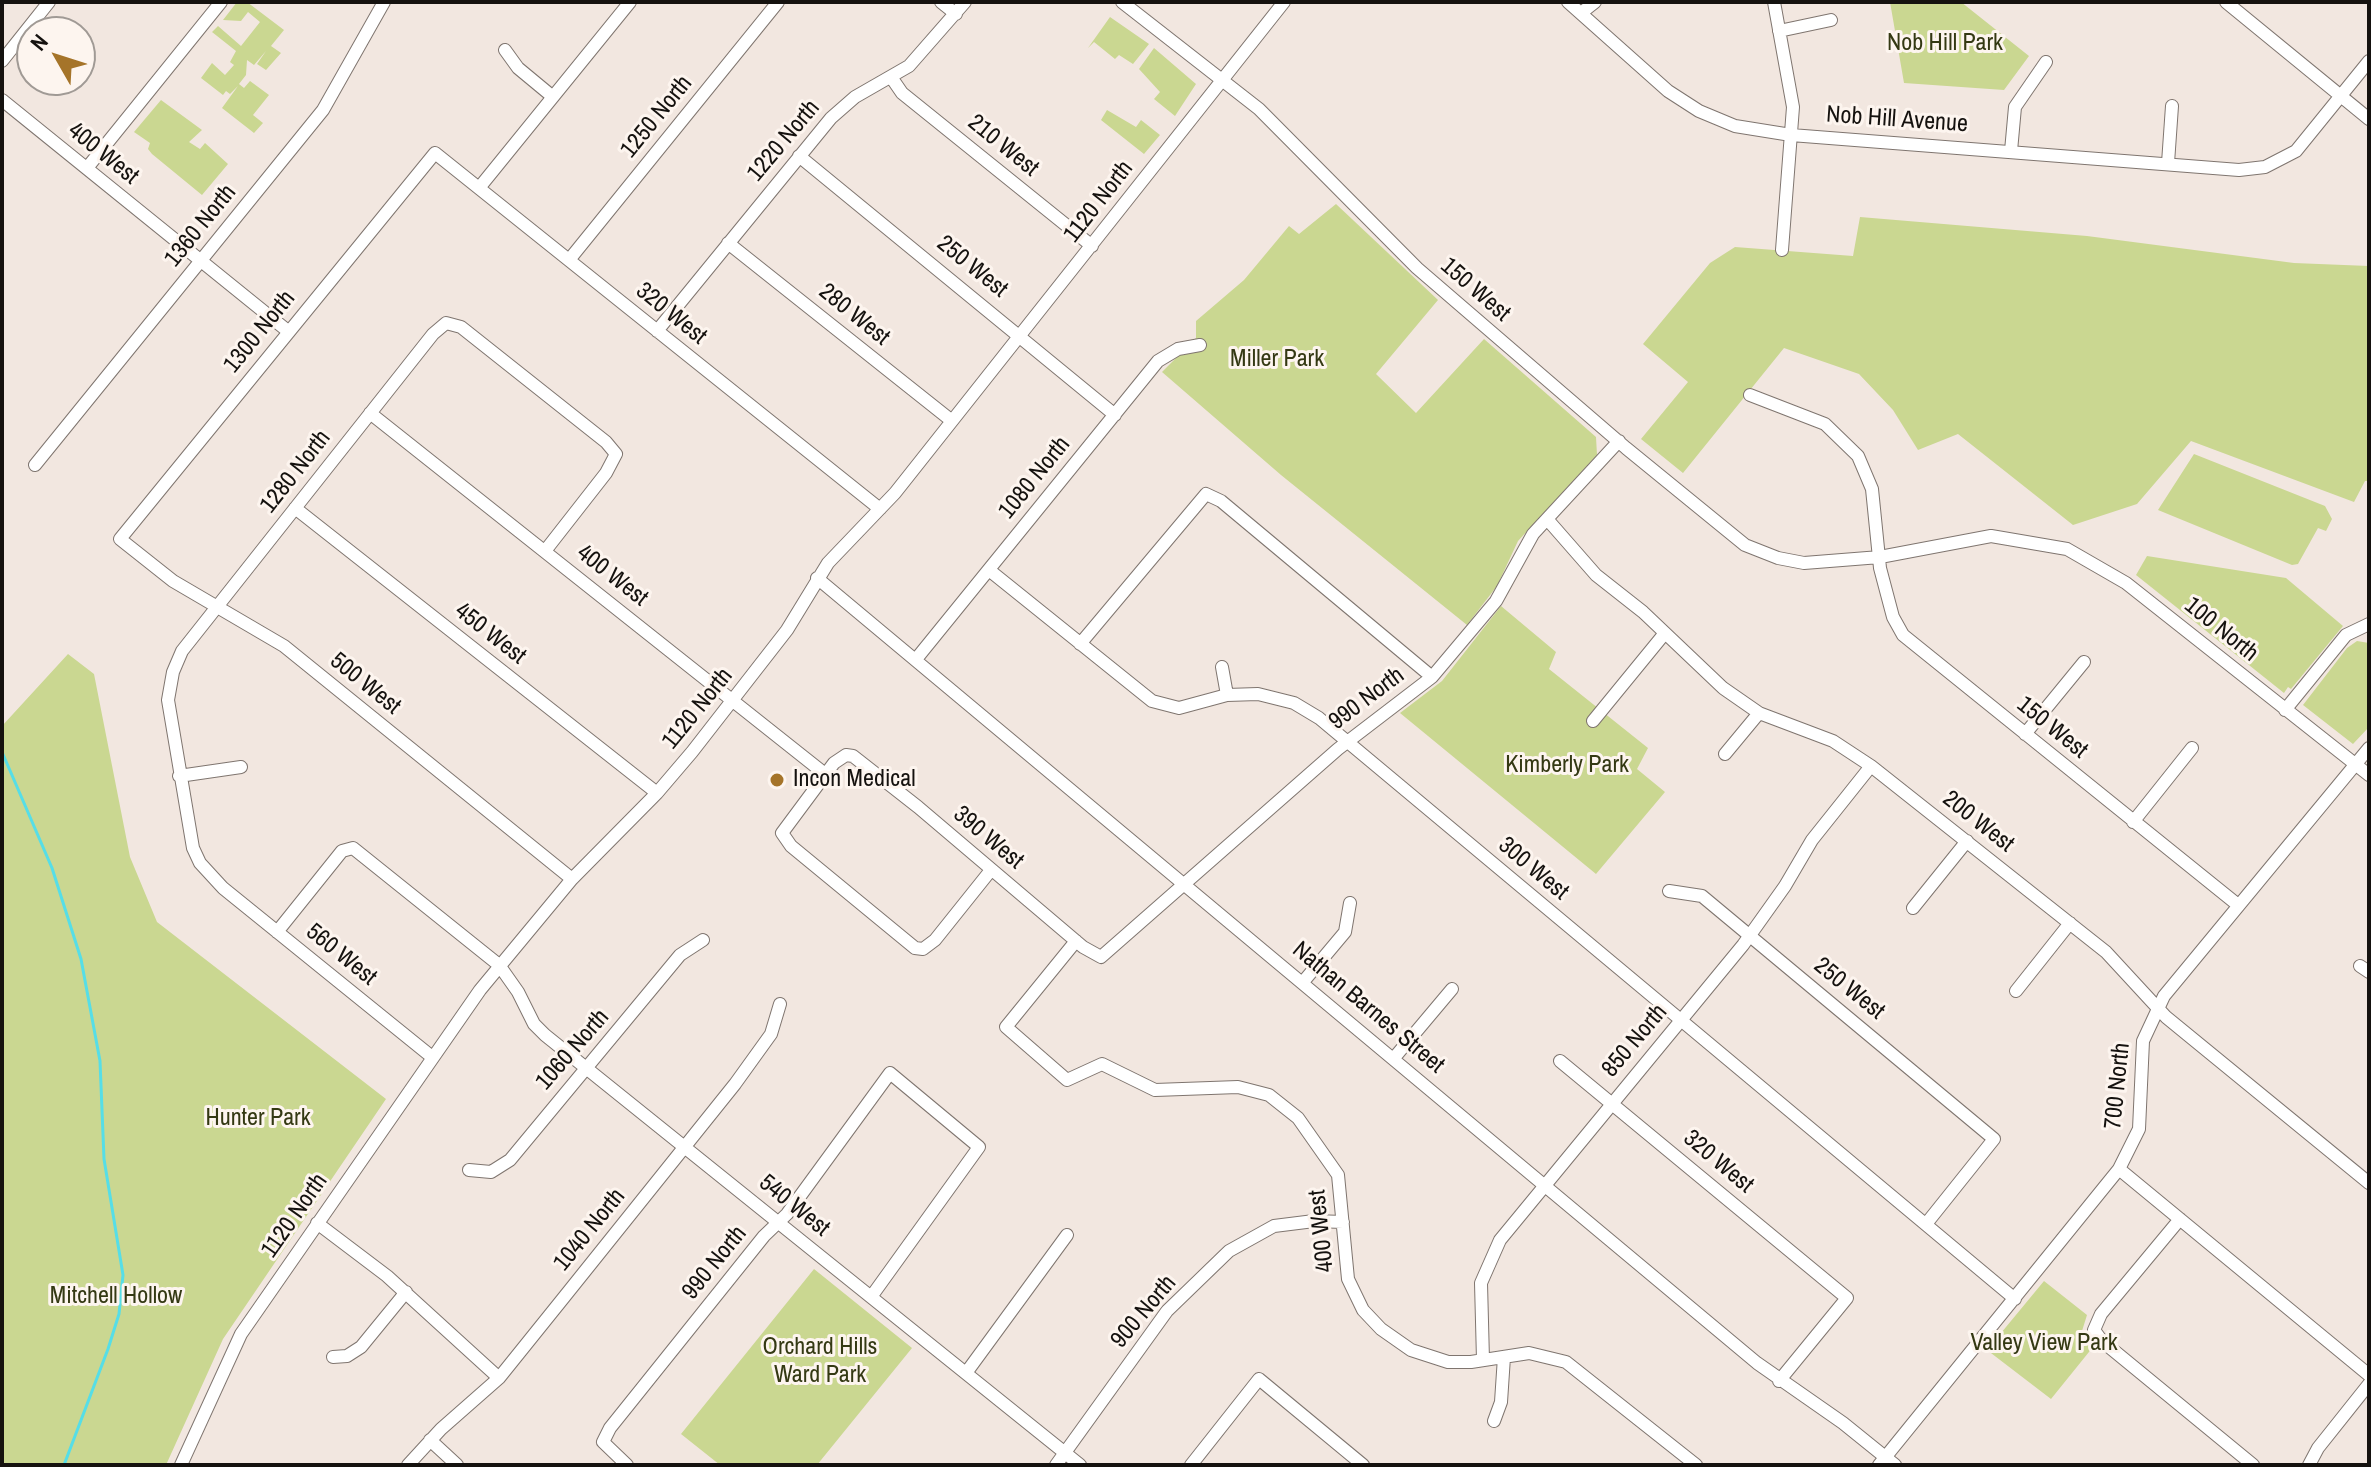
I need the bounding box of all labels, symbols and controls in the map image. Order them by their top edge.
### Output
north arrow [16,16,96,96]
text: N [23,28,55,57]
park label: Nob Hill Park [1887,30,2003,58]
street label: 1250 North [615,70,699,164]
street label: 1220 North [742,94,826,188]
street label: Nob Hill Avenue [1825,101,1969,139]
street label: 210 West [962,109,1044,183]
street label: 400 West [62,117,144,191]
street label: 1120 North [1058,155,1140,249]
street label: 1360 North [159,179,243,273]
street label: 250 West [931,230,1013,304]
street label: 150 West [1434,252,1516,328]
street label: 320 West [630,277,712,351]
street label: 280 West [813,278,895,352]
street label: 1300 North [218,285,302,379]
park label: Miller Park [1230,346,1324,374]
street label: 1280 North [255,425,337,519]
street label: 1080 North [993,431,1077,525]
street label: 400 West [571,539,653,613]
street label: 100 North [2178,592,2264,668]
street label: 450 West [449,597,531,671]
street label: 500 West [324,647,406,721]
street label: 990 North [1324,661,1410,737]
street label: 1120 North [657,663,739,755]
street label: 150 West [2011,691,2093,765]
park label: Kimberly Park [1505,752,1629,780]
place label: Incon Medical [793,766,916,794]
marker: Incon Medical [768,771,786,789]
street label: 200 West [1937,785,2019,859]
street label: 390 West [947,800,1029,876]
street label: 300 West [1492,831,1574,907]
street label: 560 West [300,918,382,992]
street label: Nathan Barnes Street [1286,936,1450,1080]
street label: 250 West [1808,952,1890,1026]
street label: 850 North [1596,999,1674,1083]
street label: 1060 North [530,1004,616,1096]
street label: 700 North [2099,1042,2137,1130]
park label: Hunter Park [206,1105,310,1133]
street label: 320 West [1677,1124,1759,1200]
street label: 1120 North [256,1168,334,1264]
street label: 540 West [753,1169,835,1243]
street label: 1040 North [548,1183,632,1277]
street label: 400 West [1303,1188,1341,1274]
street label: 990 North [677,1220,753,1306]
street label: 900 North [1105,1270,1183,1354]
park label: Mitchell Hollow [50,1283,182,1311]
park label: Valley View Park [1971,1330,2117,1358]
park label: Orchard Hills Ward Park [763,1334,877,1390]

